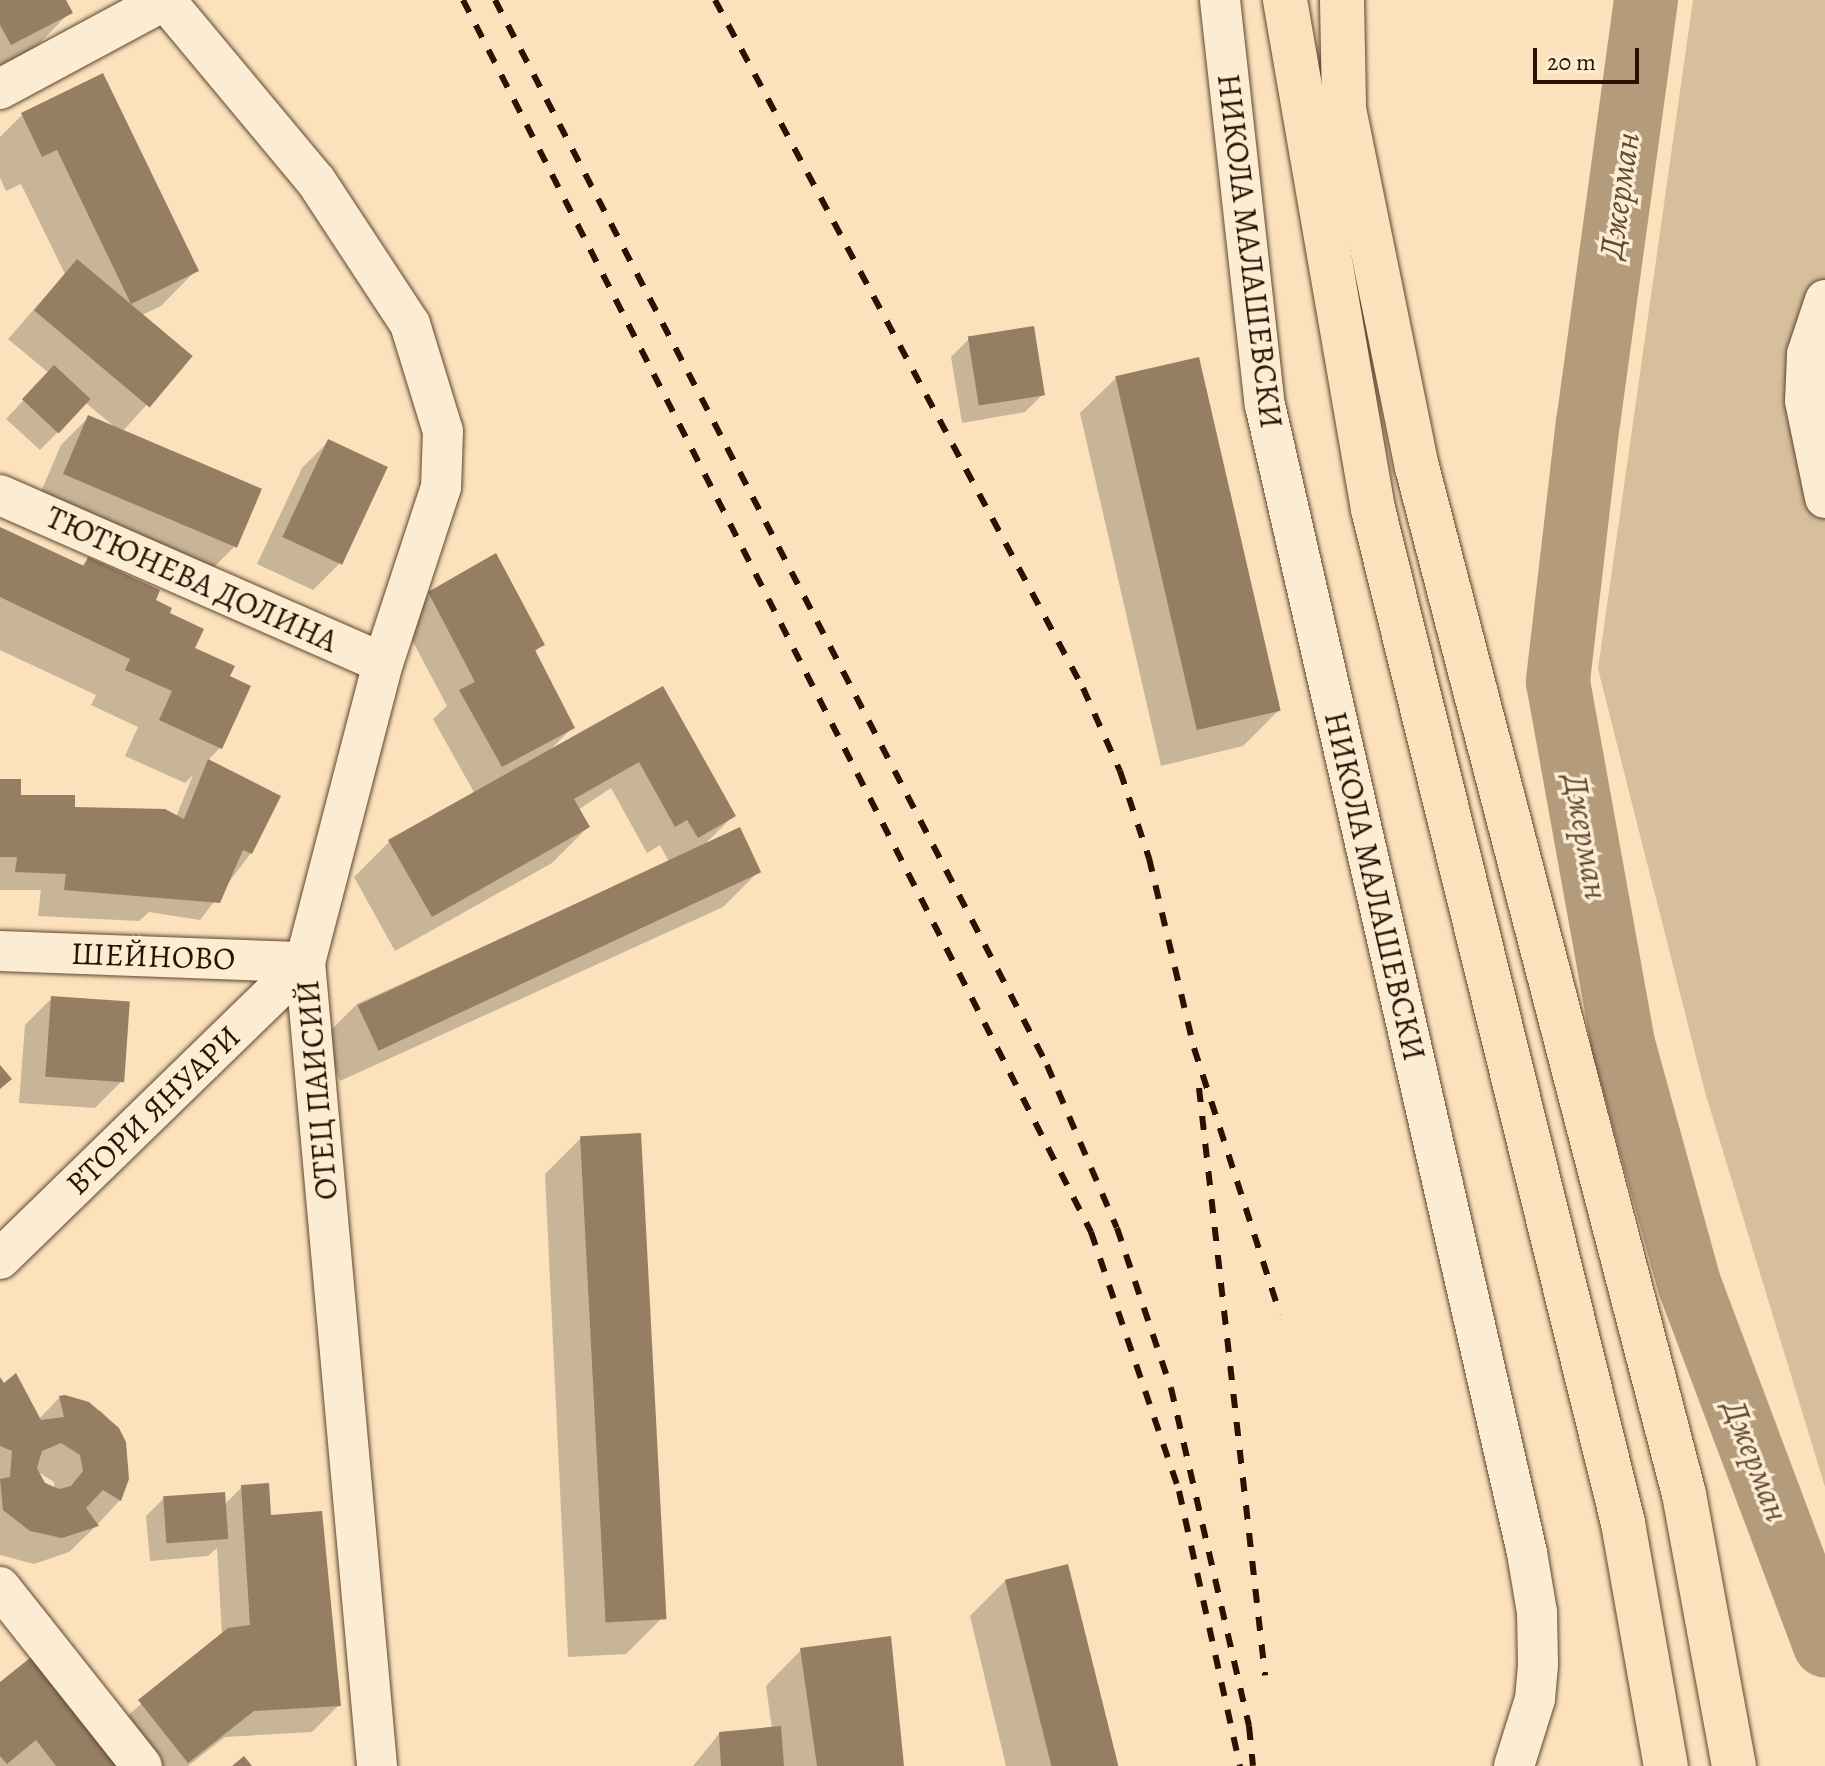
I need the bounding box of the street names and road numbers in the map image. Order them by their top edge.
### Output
street label: НИКОЛА МАЛАШЕВСКИ [1209,71,1291,431]
street label: ТЮТЮНЕВА ДОЛИНА [40,497,344,661]
street label: НИКОЛА МАЛАШЕВСКИ [1316,708,1434,1064]
street label: ШЕЙНОВО [70,934,236,978]
street label: ОТЕЦ ПАИСИЙ [288,978,346,1202]
street label: ВТОРИ ЯНУАРИ [58,1017,248,1203]

